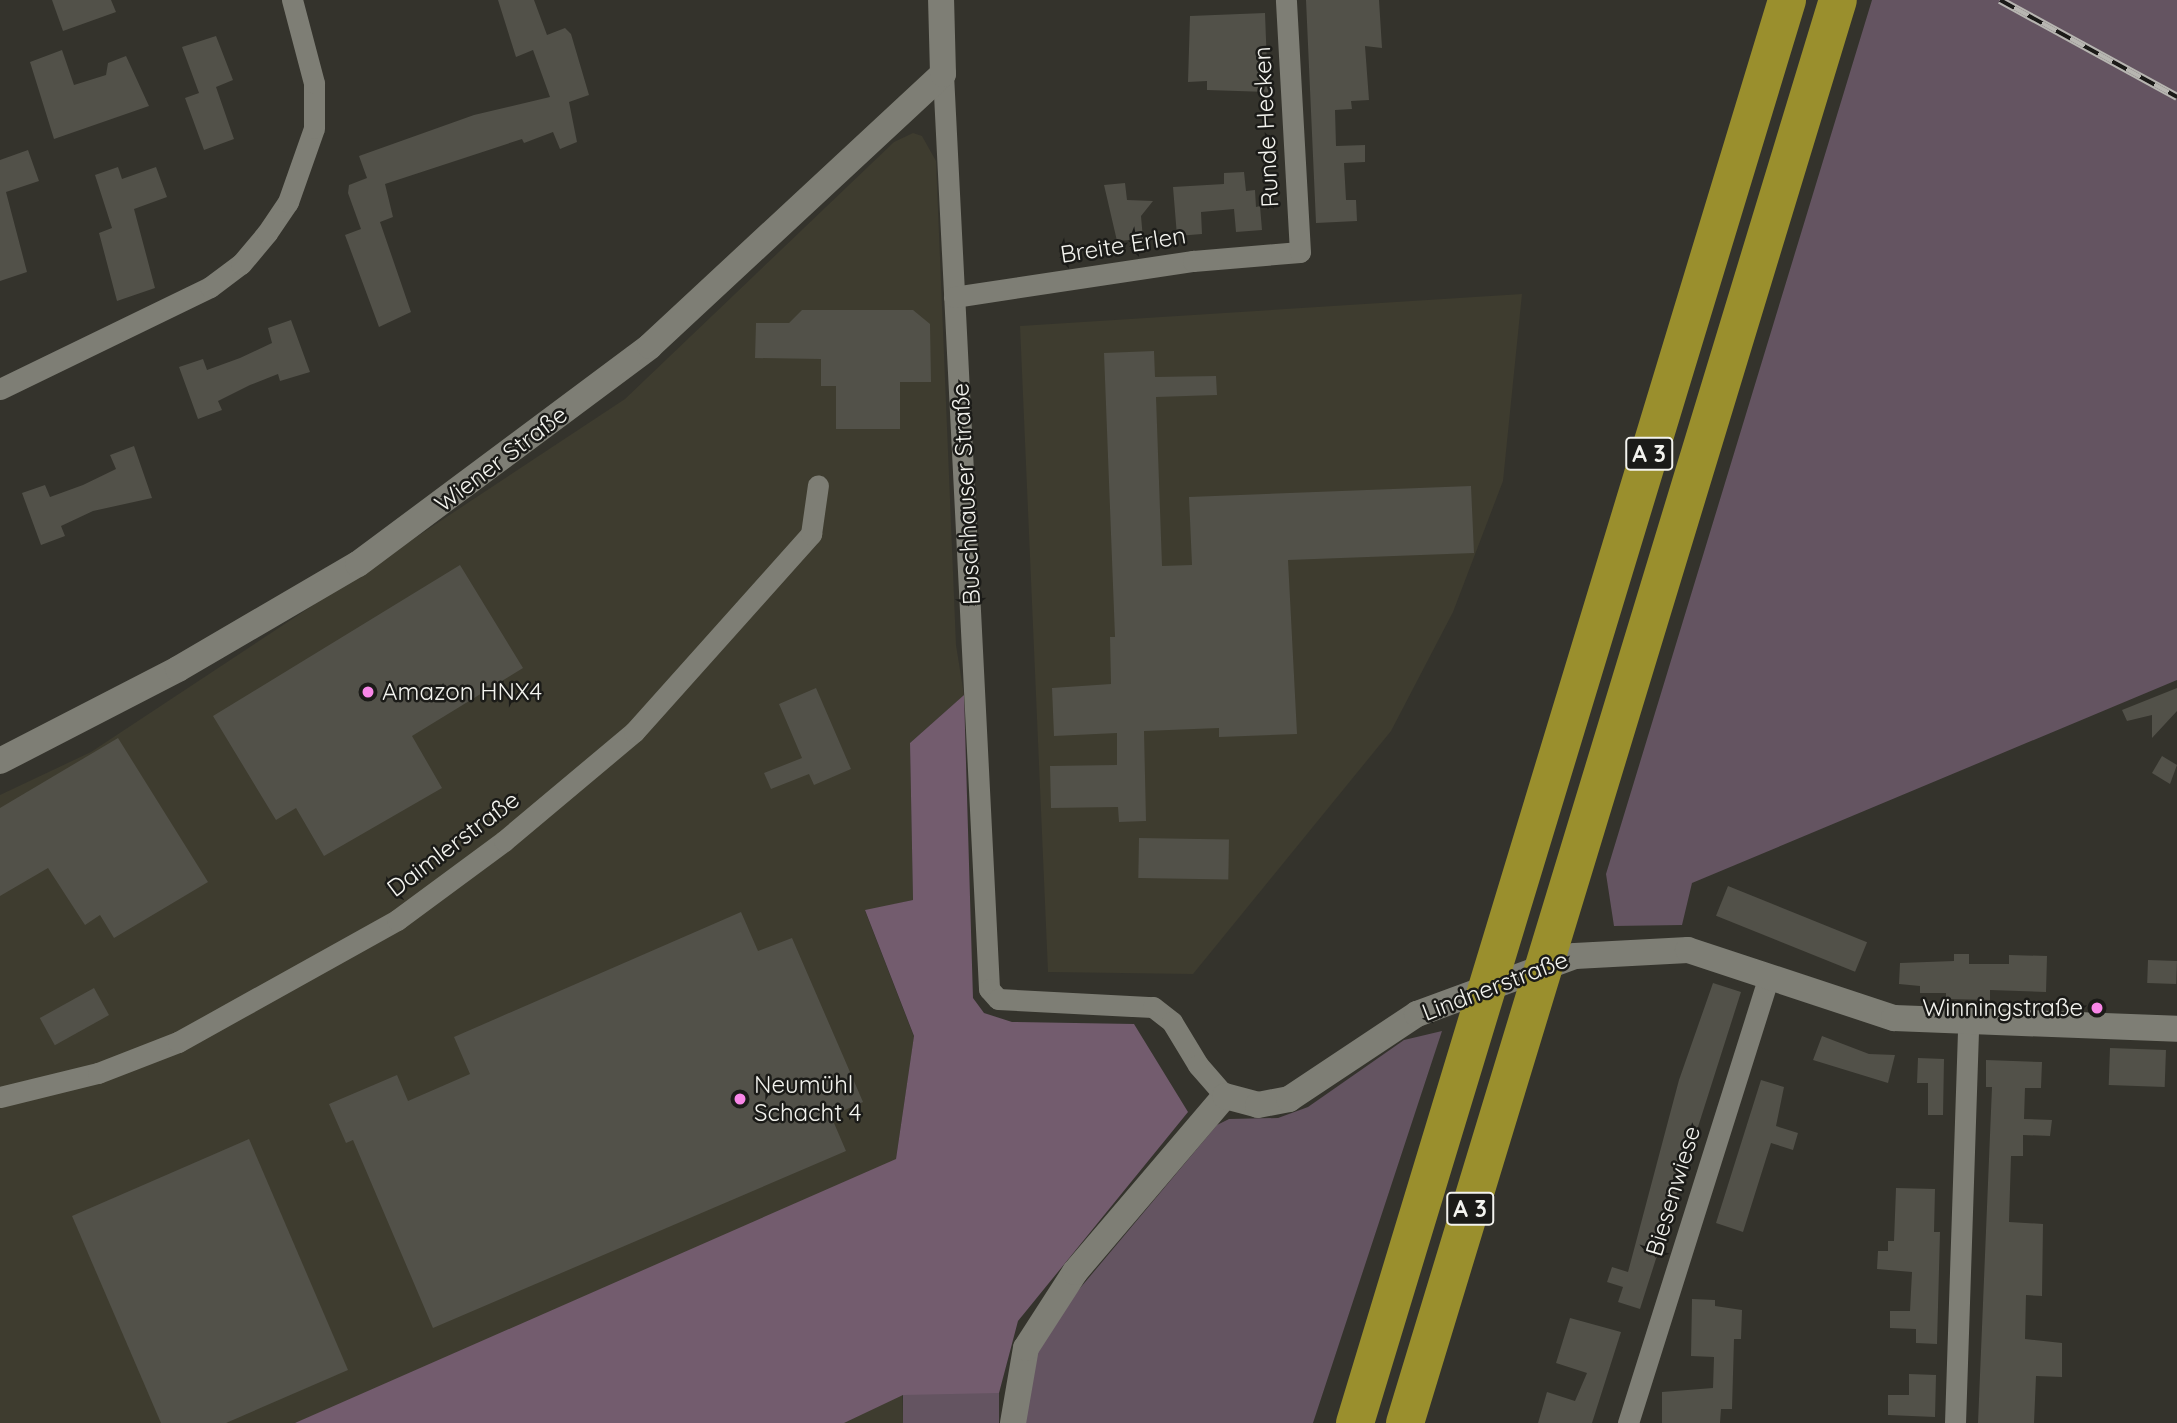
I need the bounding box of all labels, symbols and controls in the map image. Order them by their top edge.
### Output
street label: Runde Hecken [1247,46,1285,208]
street label: Breite Erlen [1058,221,1188,269]
street label: Buschhauser Straße [946,382,986,606]
street label: Wiener Straße [429,400,573,518]
road number: A 3 [1624,435,1674,474]
place label: Amazon HNX4 [382,678,542,706]
marker: Amazon HNX4 [360,684,376,700]
street label: Daimlerstraße [381,785,525,903]
street label: Lindnerstraße [1418,945,1572,1027]
place label: Winningstraße [1922,994,2083,1022]
marker: Winningstraße [2089,1000,2105,1016]
place label: Neumühl Schacht 4 [754,1071,861,1127]
marker: Neumühl Schacht 4 [732,1091,748,1107]
street label: Biesenwiese [1640,1122,1706,1260]
road number: A 3 [1446,1190,1494,1228]

